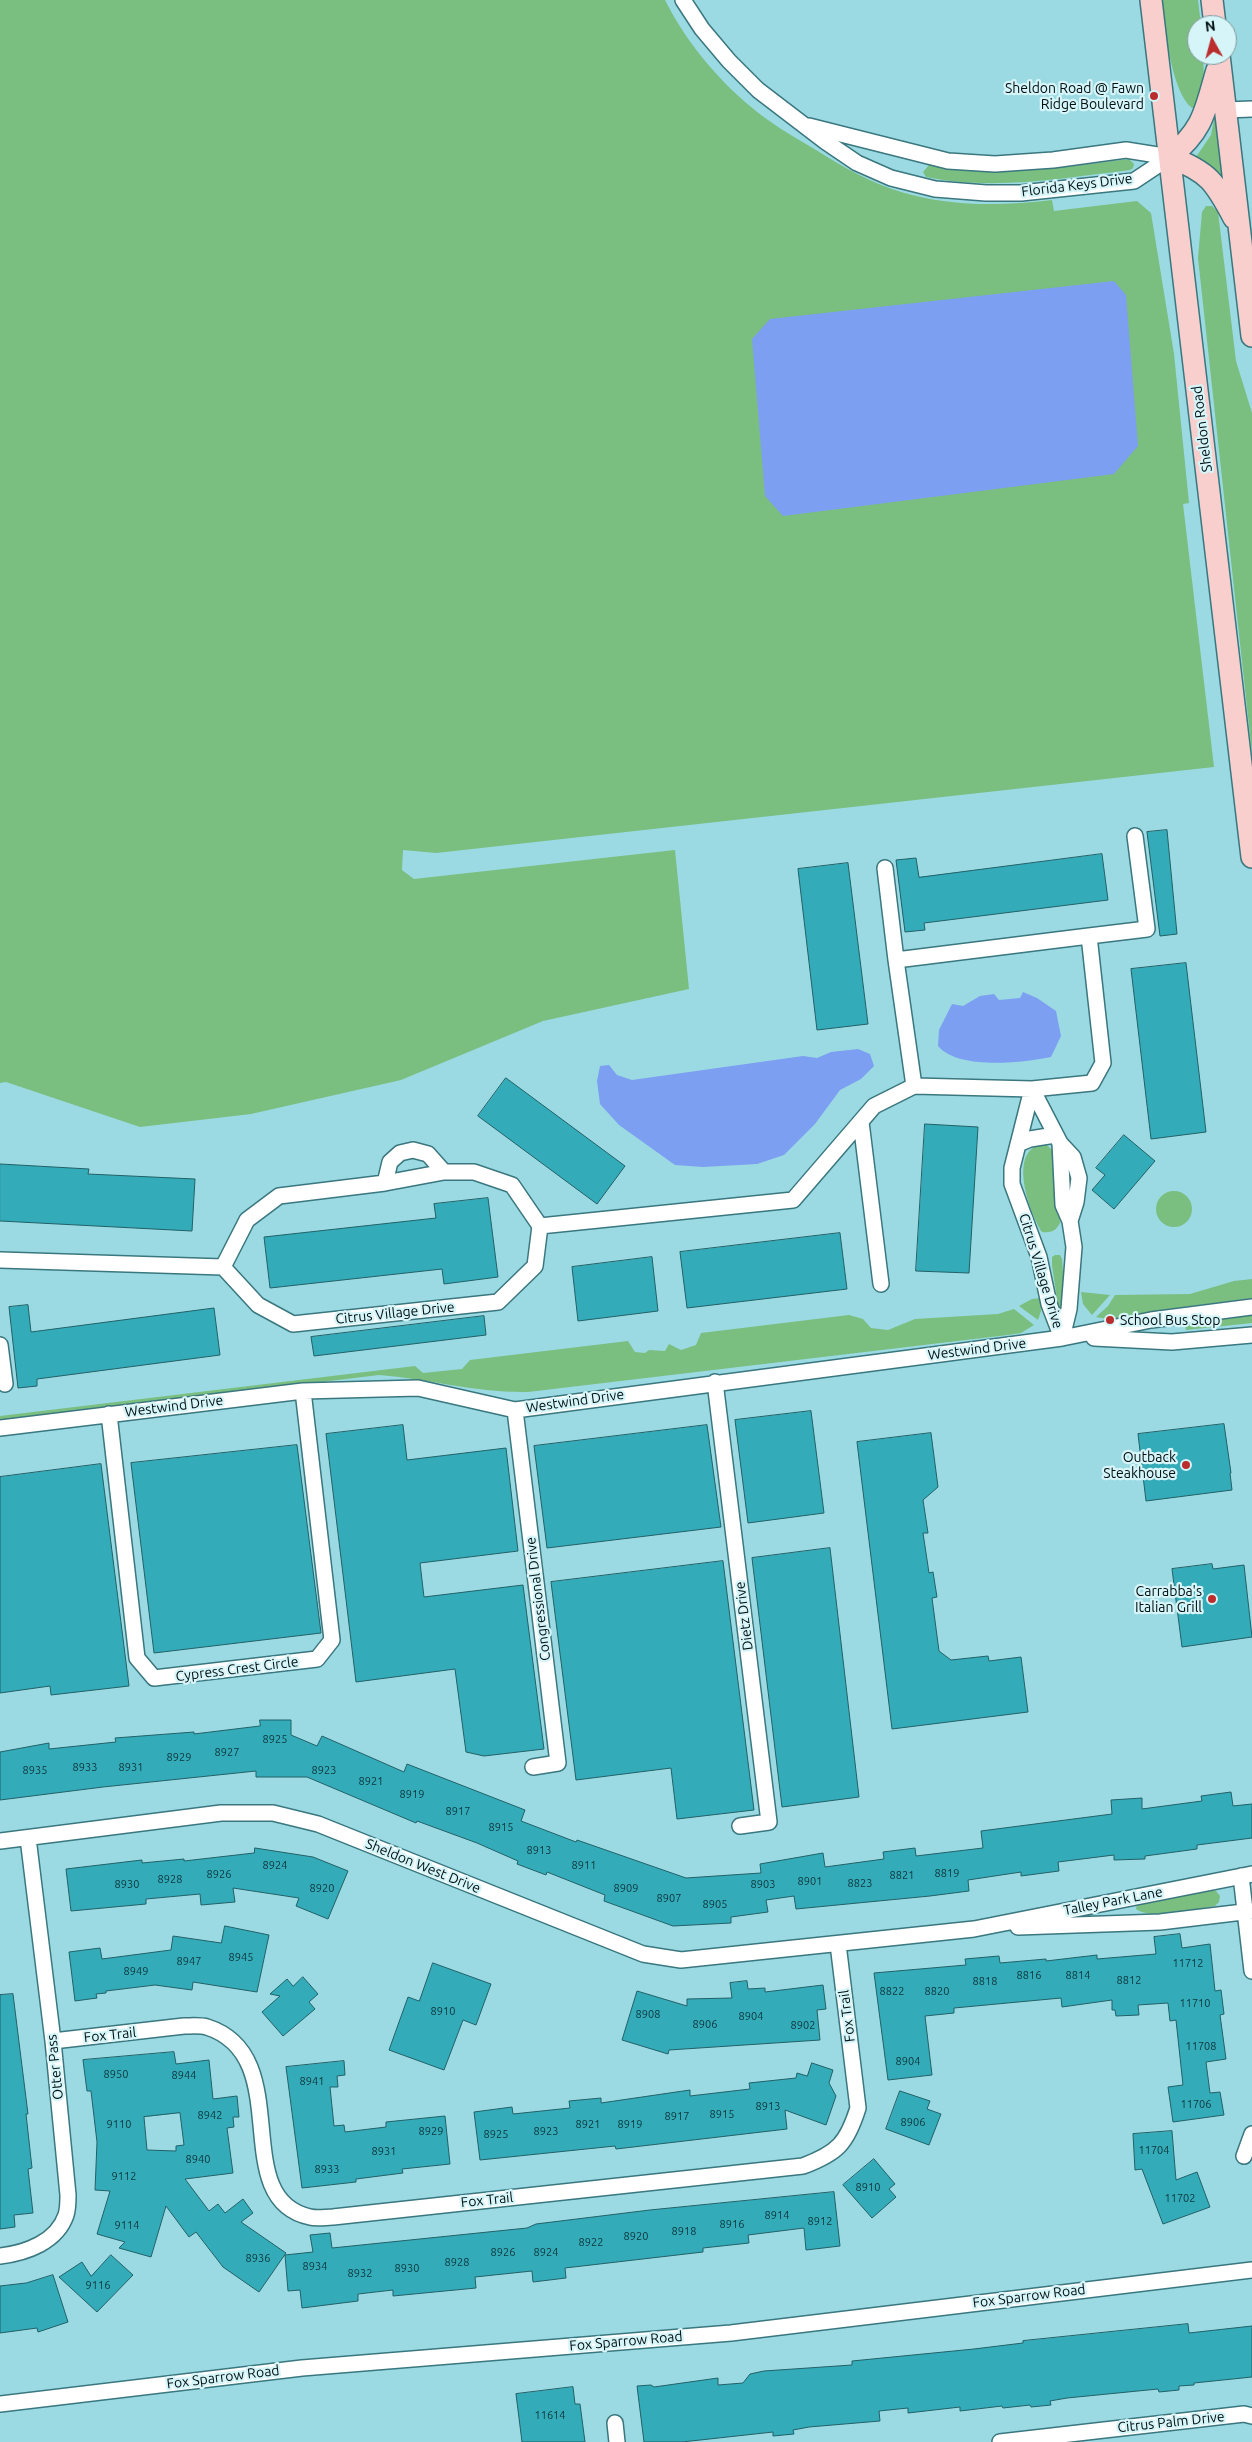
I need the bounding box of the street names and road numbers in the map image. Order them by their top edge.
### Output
street label: Florida Keys Drive [1021,170,1133,200]
street label: Sheldon Road [1188,385,1216,473]
street label: Citrus Village Drive [1016,1211,1066,1331]
street label: Citrus Village Drive [335,1298,455,1328]
street label: Westwind Drive [927,1335,1027,1363]
street label: Westwind Drive [525,1386,625,1416]
street label: Westwind Drive [124,1392,224,1420]
street label: Congressional Drive [522,1536,554,1662]
street label: Dietz Drive [731,1581,757,1651]
street label: Cypress Crest Circle [175,1653,299,1685]
street label: Sheldon West Drive [363,1835,483,1897]
street label: Talley Park Lane [1062,1883,1164,1919]
street label: Fox Trail [835,1989,859,2043]
street label: Fox Trail [83,2024,137,2046]
street label: Otter Pass [43,2033,67,2101]
street label: Fox Trail [460,2189,514,2211]
street label: Fox Sparrow Road [972,2281,1086,2311]
street label: Fox Sparrow Road [569,2328,683,2354]
street label: Fox Sparrow Road [166,2362,280,2392]
street label: Citrus Palm Drive [1117,2408,1225,2436]

